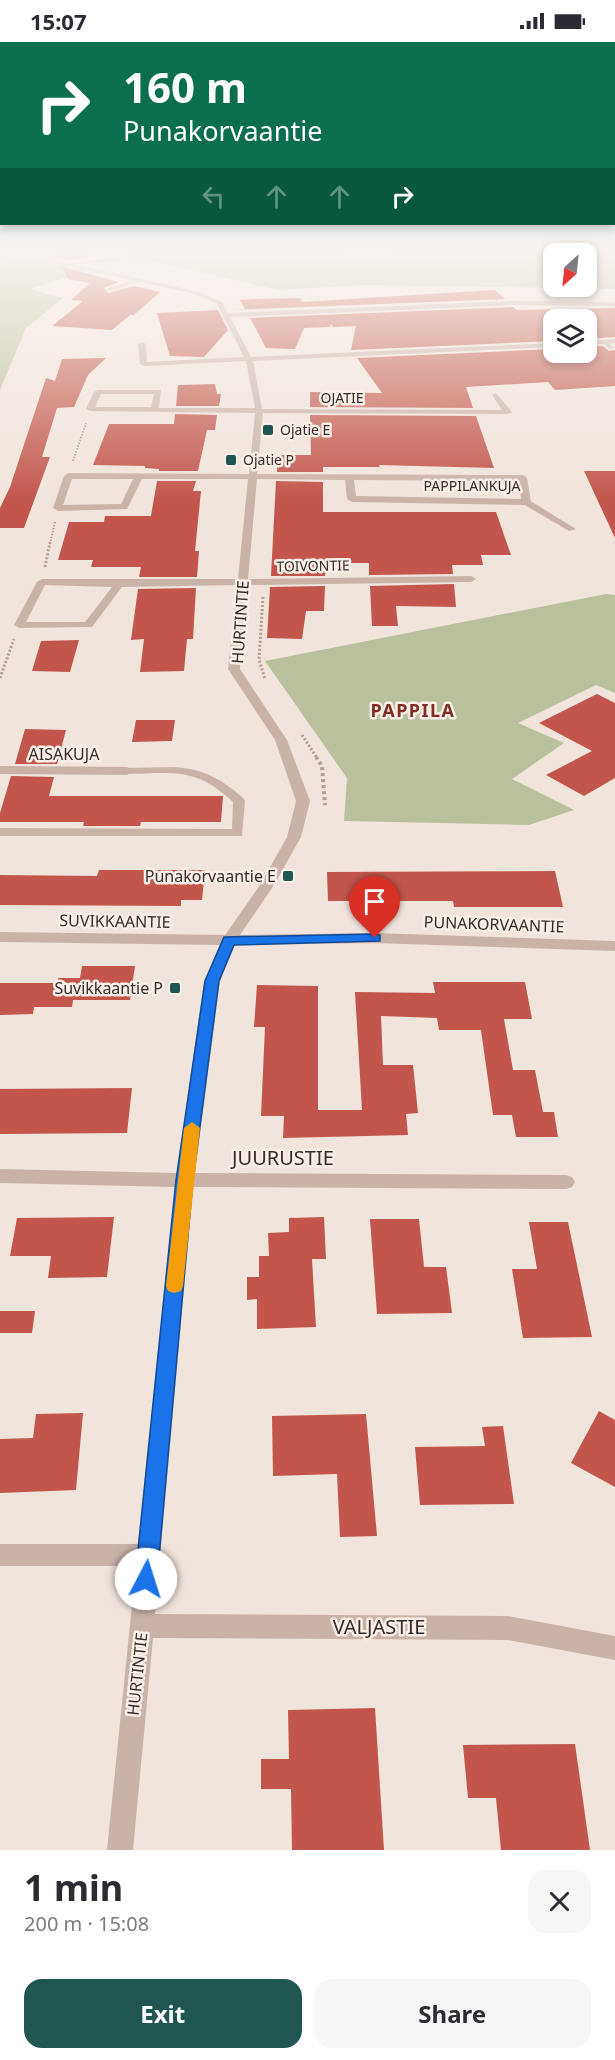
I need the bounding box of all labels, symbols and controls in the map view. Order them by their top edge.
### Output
text: 15:07 [30,6,87,36]
text: 160 m [123,58,247,115]
icon: right [24,66,102,144]
text: Punakorvaantie [123,112,322,149]
icon: left [197,180,230,213]
icon: ahead [260,180,293,213]
icon: ahead [323,180,356,213]
icon: right [386,180,419,213]
north arrow [543,243,597,297]
map controls [543,243,597,363]
button: layers [543,309,597,363]
street label: OJATIE [320,388,364,407]
place label: Ojatie E [280,420,330,439]
marker: Ojatie E [261,423,275,437]
place label: Ojatie P [243,450,294,469]
marker: Ojatie P [224,453,238,467]
street label: PAPPILANKUJA [424,476,521,495]
street label: TOIVONTIE [276,555,350,576]
street label: HURTINTIE [226,580,254,664]
district label: PAPPILA [370,698,456,722]
street label: AISAKUJA [29,743,100,765]
place label: Punakorvaantie E [145,865,276,887]
marker: Punakorvaantie E [281,869,295,883]
pin [349,876,400,938]
icon: arrive [358,885,391,918]
street label: SUVIKKAANTIE [59,909,171,933]
street label: PUNAKORVAANTIE [423,911,565,937]
place label: Suvikkaantie P [54,977,163,999]
marker: Suvikkaantie P [168,981,182,995]
street label: JUURUSTIE [230,1144,334,1171]
position arrow [114,1547,178,1611]
street label: VALJASTIE [333,1613,425,1640]
street label: HURTINTIE [122,1631,152,1717]
text: 1 min [24,1863,123,1912]
button: close [528,1870,591,1933]
text: 200 m · 15:08 [24,1910,149,1937]
button: Exit [24,1979,302,2048]
button: Share [314,1979,591,2048]

